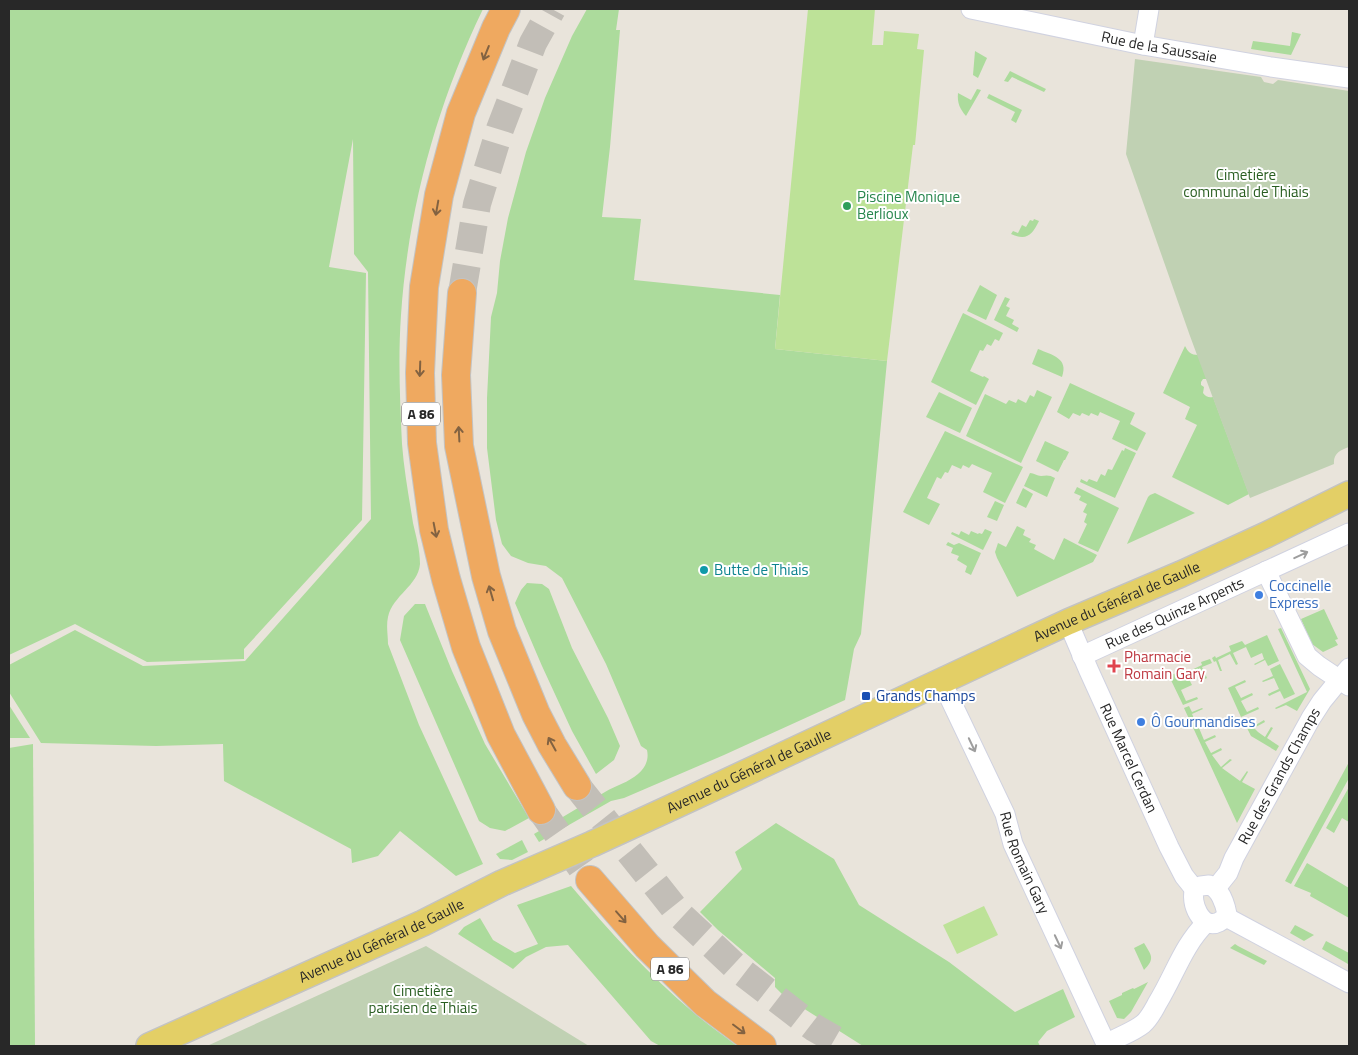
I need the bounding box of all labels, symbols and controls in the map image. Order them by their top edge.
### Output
street label: Rue de la Saussaie [1099,25,1219,69]
one-way arrow [480,45,490,60]
park label: Cimetière communal de Thiais [1183,163,1309,203]
place label: Piscine Monique Berlioux [857,185,960,225]
one-way arrow [432,199,442,215]
marker: Piscine Monique Berlioux [841,200,853,212]
one-way arrow [416,361,425,377]
road number: A 86 [402,402,440,426]
one-way arrow [454,427,463,443]
one-way arrow [431,522,440,538]
one-way arrow [1293,550,1308,559]
street label: Avenue du Général de Gaulle [1029,555,1204,648]
place label: Butte de Thiais [714,558,808,581]
marker: Butte de Thiais [698,564,710,576]
street label: Rue des Quinze Arpents [1101,571,1248,655]
place label: Coccinelle Express [1269,574,1331,614]
one-way arrow [486,586,495,602]
marker: Coccinelle Express [1253,589,1265,601]
place label: Pharmacie Romain Gary [1124,645,1205,685]
marker: Pharmacie Romain Gary [1108,660,1120,672]
place label: Grands Champs [876,684,975,707]
marker: Grands Champs [860,690,872,702]
street label: Rue Marcel Cerdan [1094,699,1164,816]
street label: Rue des Grands Champs [1232,703,1326,848]
place label: Ô Gourmandises [1151,710,1255,733]
marker: Ô Gourmandises [1135,716,1147,728]
street label: Avenue du Général de Gaulle [663,722,835,819]
one-way arrow [547,736,557,751]
one-way arrow [968,737,978,752]
street label: Rue Romain Gary [994,809,1056,918]
street label: Avenue du Général de Gaulle [295,892,468,988]
one-way arrow [616,911,627,924]
one-way arrow [1054,934,1063,949]
road number: A 86 [651,958,689,981]
park label: Cimetière parisien de Thiais [369,979,477,1019]
one-way arrow [732,1023,745,1034]

